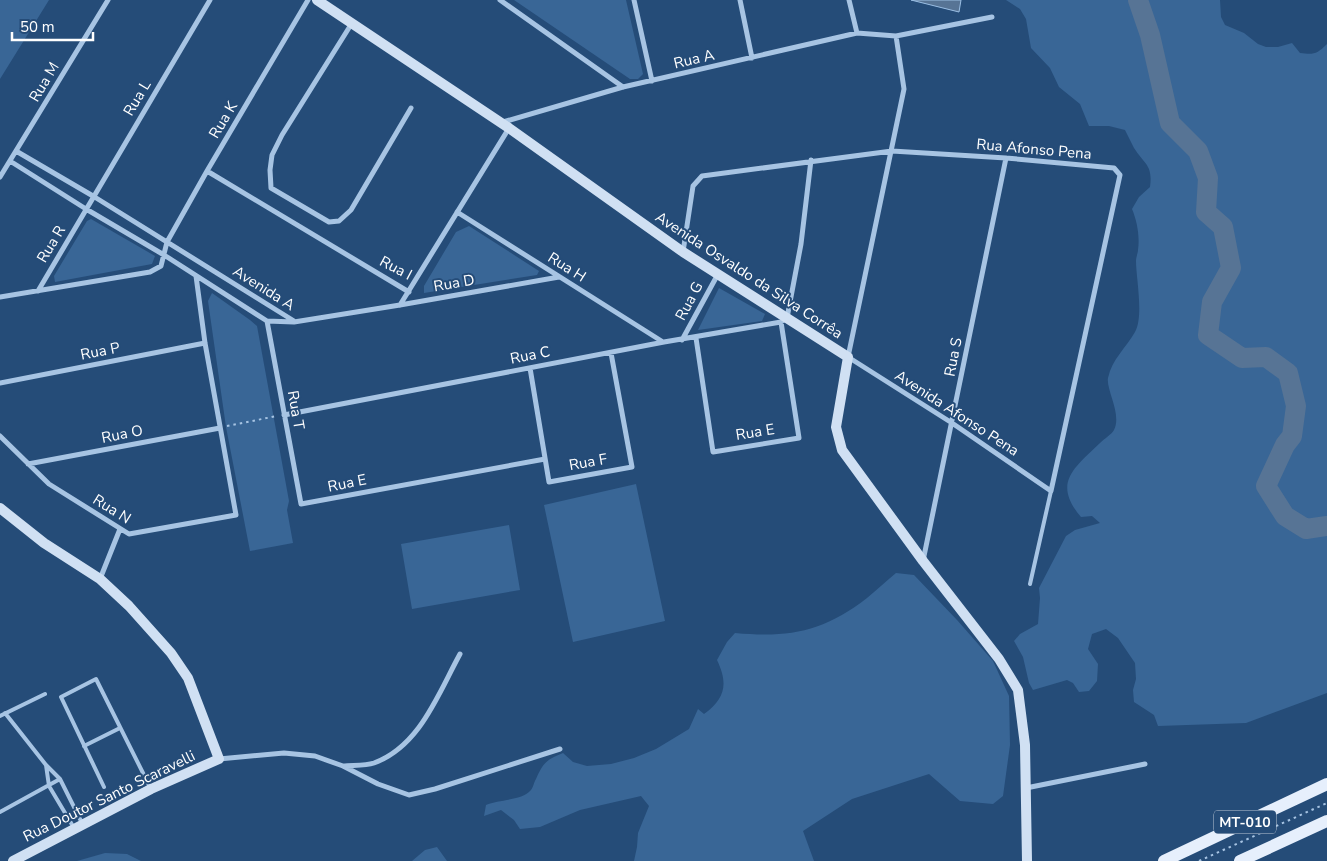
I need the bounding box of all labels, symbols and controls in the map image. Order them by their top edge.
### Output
scale bar [12,10,94,42]
text: 50 m [20,17,55,37]
street label: Rua A [672,45,716,73]
street label: Rua M [24,58,64,106]
street label: Rua L [119,76,155,120]
street label: Rua K [204,97,242,142]
street label: Rua Afonso Pena [975,134,1093,164]
street label: Avenida Osvaldo da Silva Corrêa [652,207,846,343]
street label: Rua R [32,222,70,266]
street label: Rua H [544,247,590,287]
street label: Rua I [376,251,416,285]
street label: Avenida A [229,261,299,315]
street label: Rua D [432,270,476,296]
street label: Rua G [671,278,707,324]
street label: Rua S [939,336,967,378]
street label: Rua P [79,337,122,365]
street label: Rua C [508,341,552,369]
street label: Avenida Afonso Pena [891,365,1023,461]
street label: Rua T [283,389,309,431]
street label: Rua E [734,419,776,445]
street label: Rua O [100,420,144,448]
street label: Rua F [567,449,609,475]
street label: Rua E [326,469,368,497]
street label: Rua N [89,490,135,528]
street label: Rua Doutor Santo Scaravelli [20,746,198,846]
road number: MT-010 [1214,810,1276,834]

